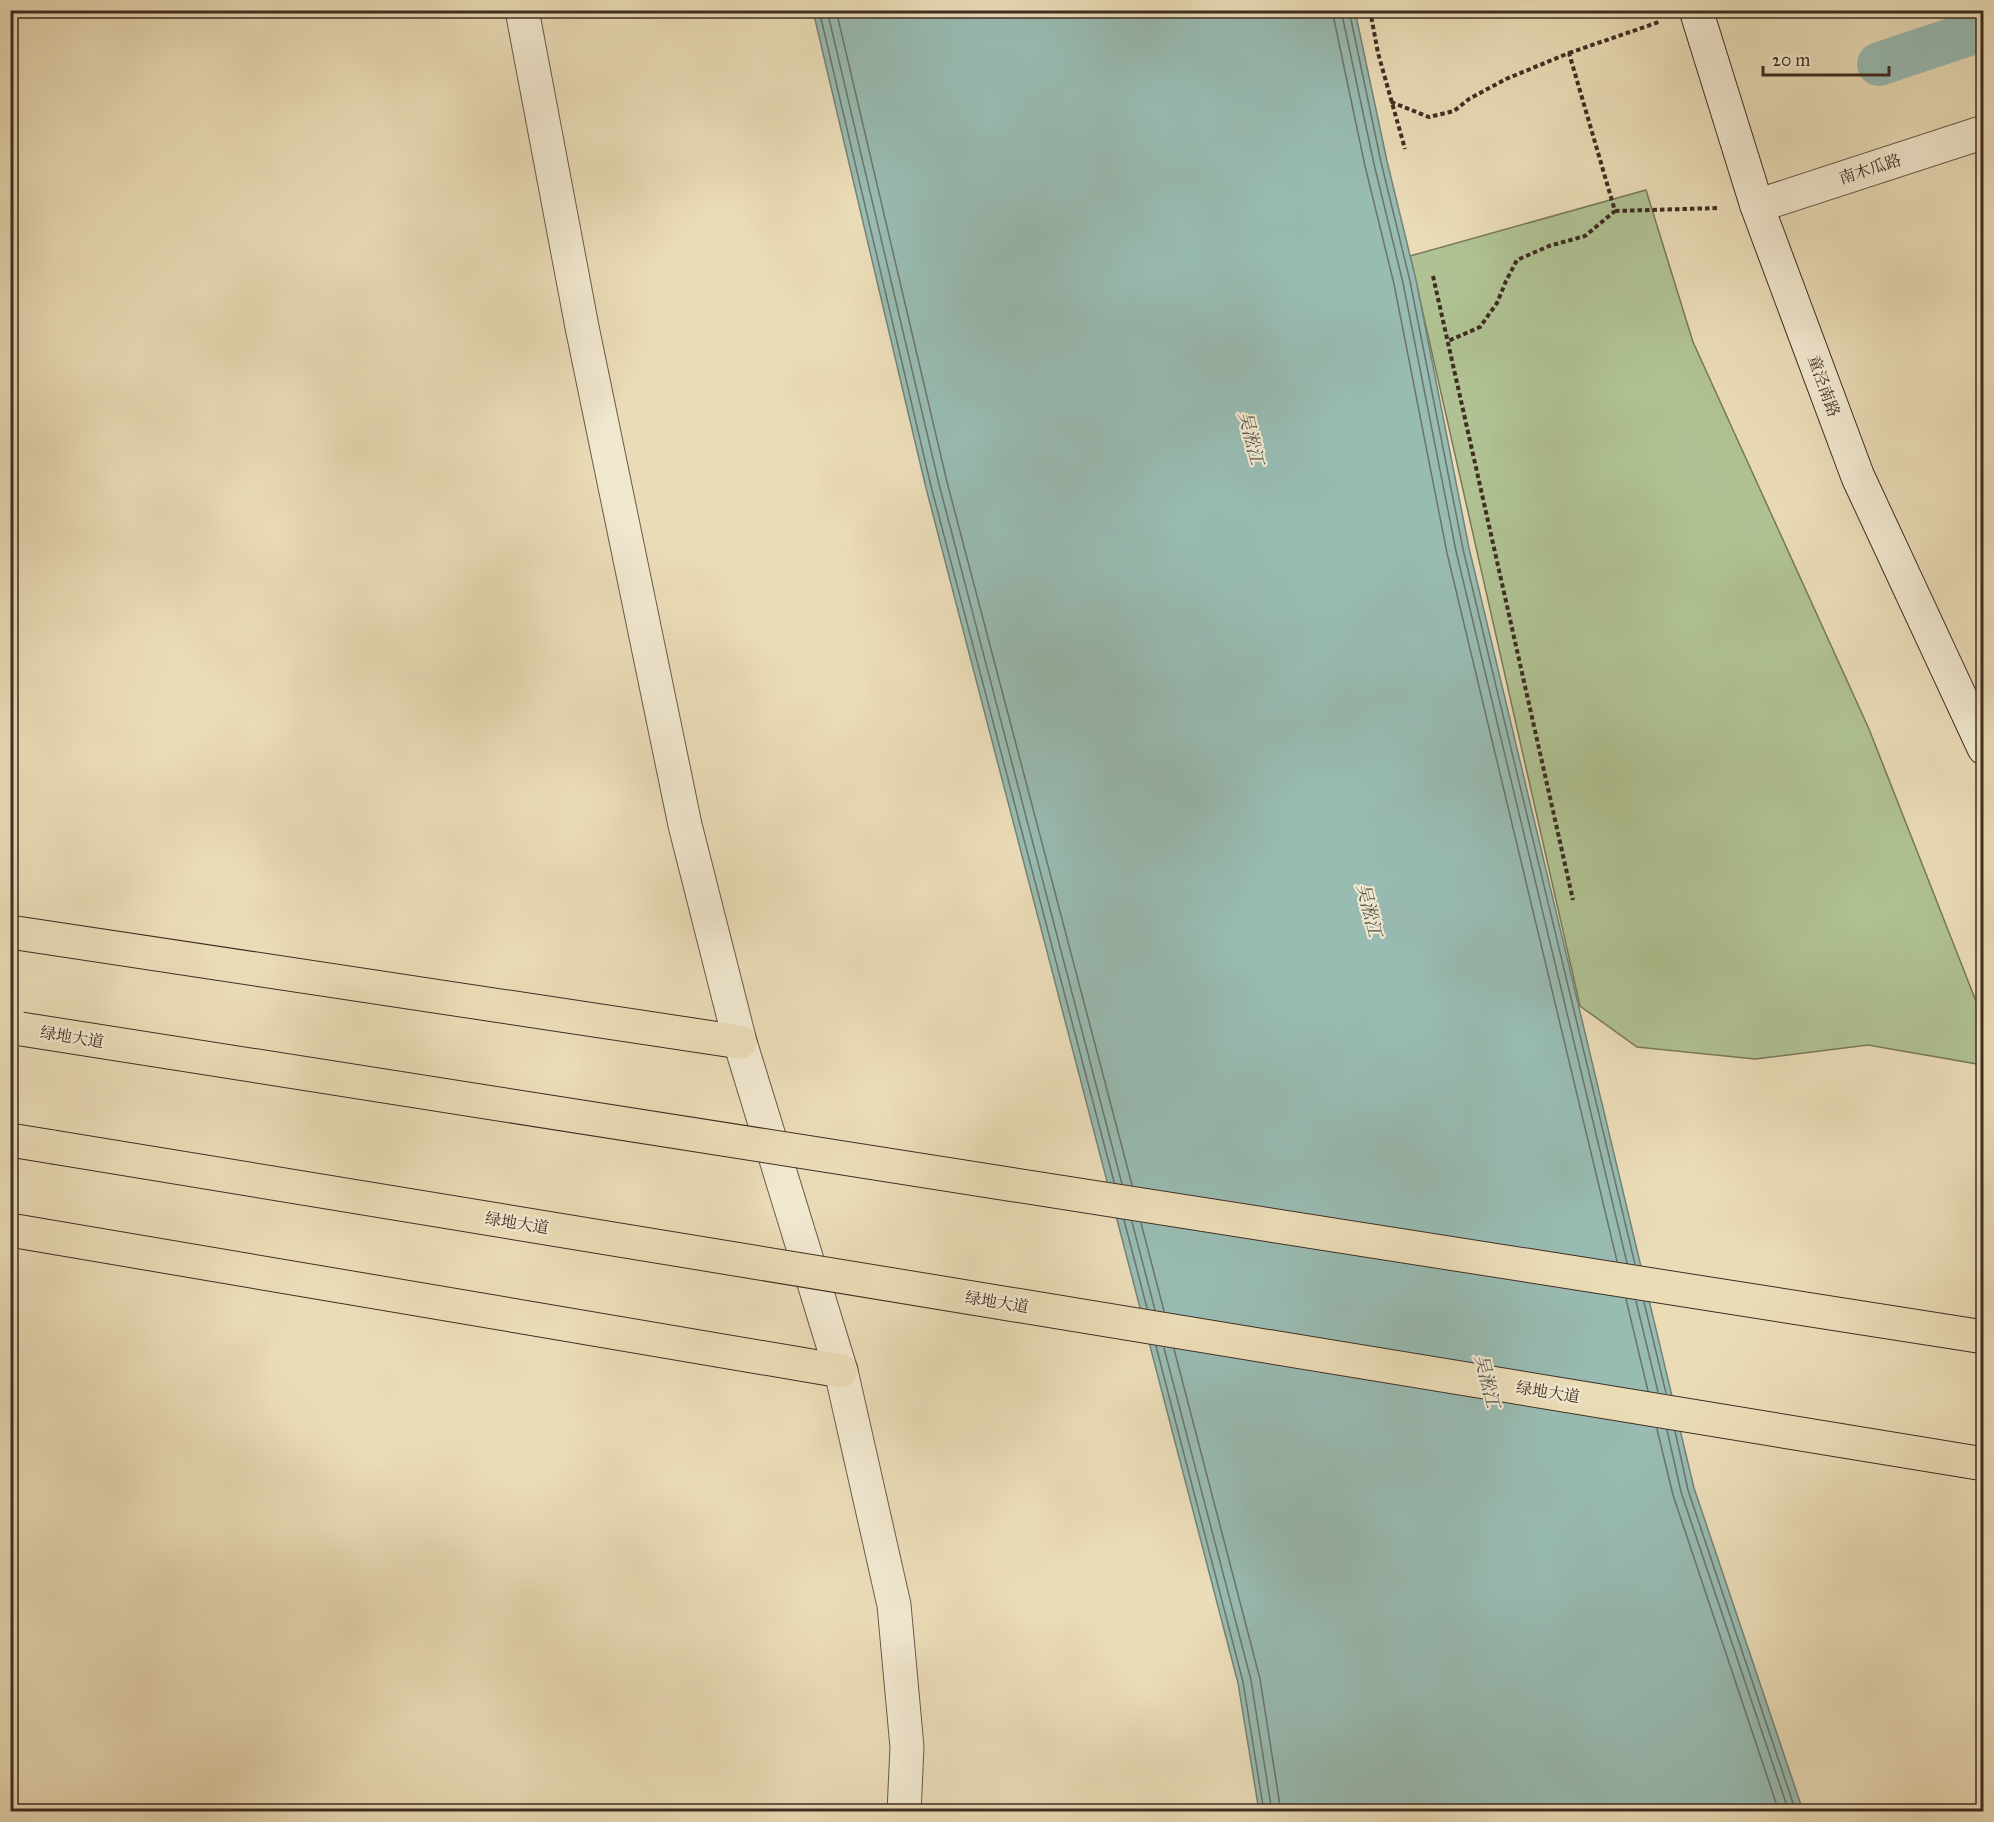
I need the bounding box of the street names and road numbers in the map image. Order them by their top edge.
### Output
street label: 南木瓜路 [1837,150,1903,188]
street label: 童泾南路 [1804,353,1844,419]
street label: 绿地大道 [39,1023,105,1051]
street label: 绿地大道 [484,1209,550,1237]
street label: 绿地大道 [964,1288,1030,1316]
street label: 绿地大道 [1515,1378,1581,1406]

